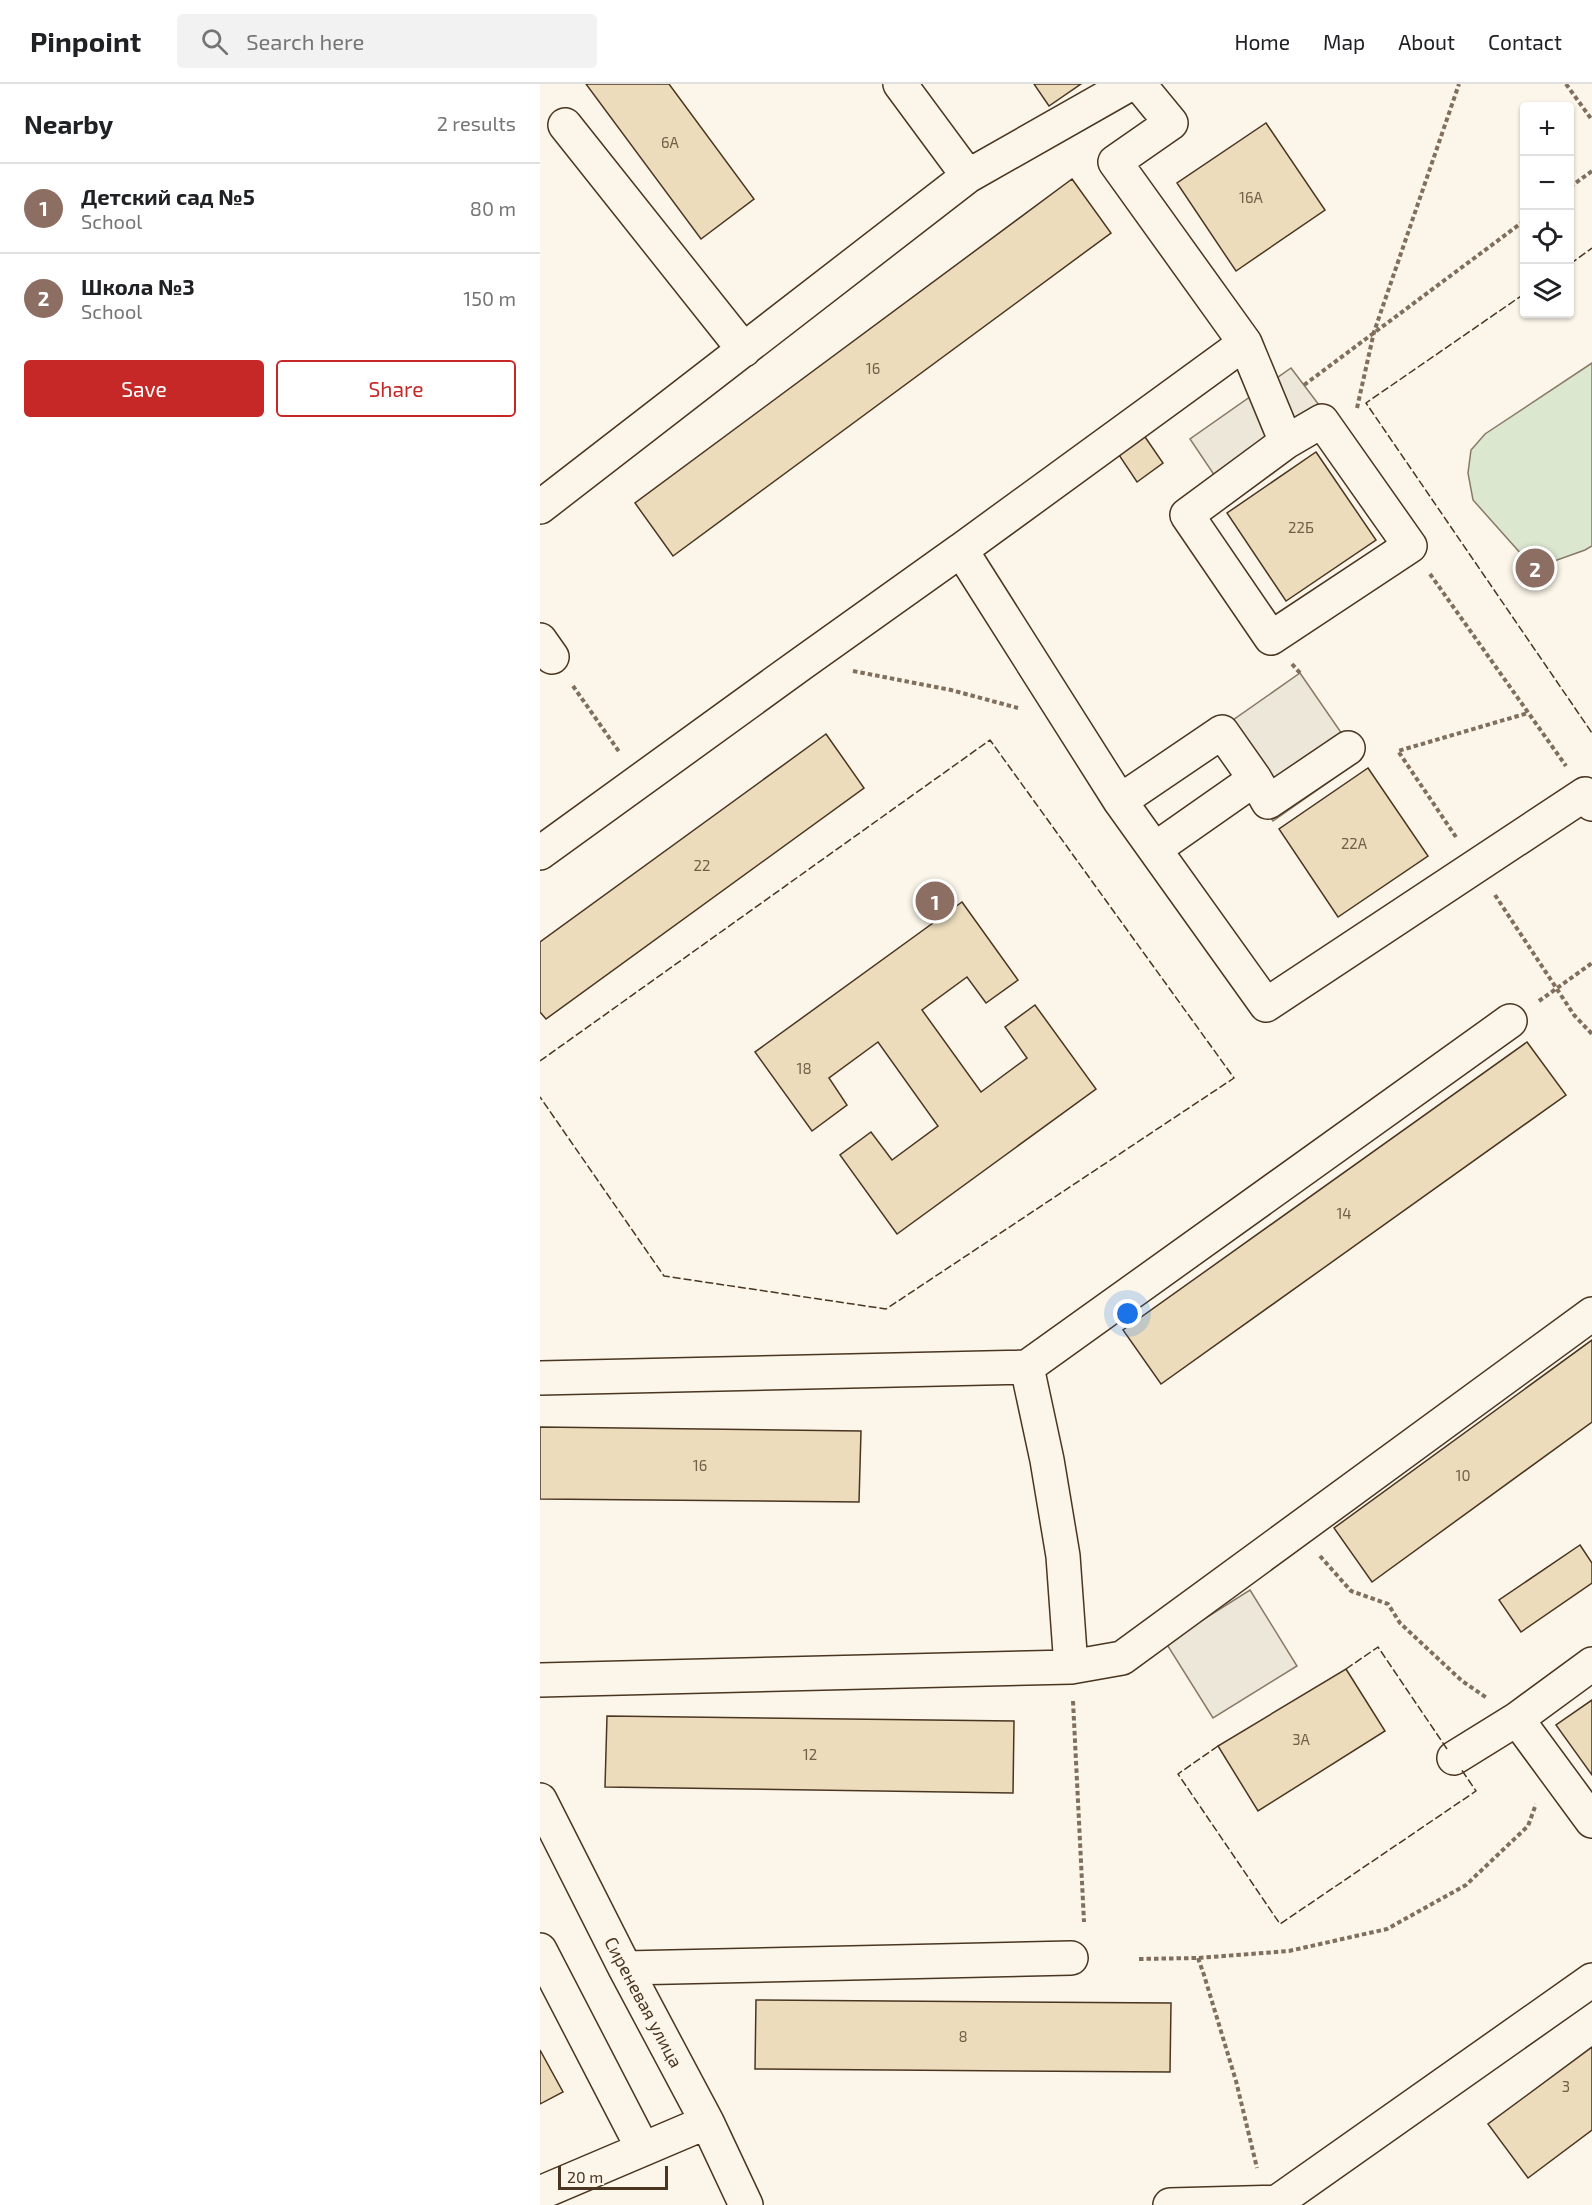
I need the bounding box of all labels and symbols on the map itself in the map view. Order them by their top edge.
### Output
house number: 6А [661,133,680,151]
house number: 16А [1239,188,1264,206]
house number: 16 [866,359,880,377]
house number: 22Б [1288,518,1314,536]
pin: 2 [1516,546,1554,590]
house number: 22А [1341,834,1368,852]
house number: 22 [694,856,710,874]
pin: 1 [916,878,954,924]
house number: 18 [796,1059,812,1077]
house number: 14 [1336,1204,1352,1222]
your location [1113,1299,1142,1328]
house number: 16 [693,1456,707,1474]
house number: 10 [1455,1466,1471,1484]
house number: 3А [1292,1730,1311,1748]
house number: 12 [803,1745,817,1763]
street label: Сиреневая улица [600,1933,688,2071]
house number: 8 [958,2027,968,2045]
house number: 3 [1562,2077,1570,2095]
scale bar [558,2163,668,2190]

